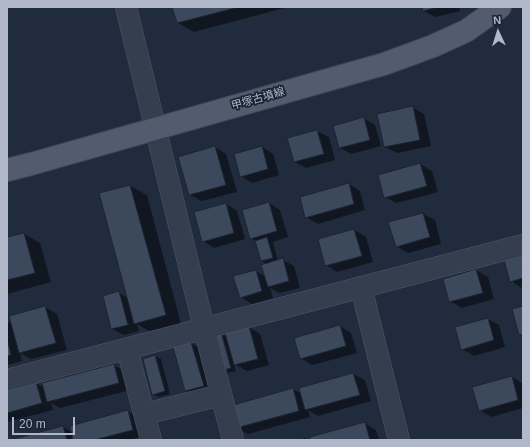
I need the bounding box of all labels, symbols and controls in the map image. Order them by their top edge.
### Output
north arrow [478,12,518,52]
text: N [493,14,502,26]
street label: 甲塚古墳線 [230,85,286,113]
scale bar [14,409,77,435]
text: 20 m [19,417,46,431]

